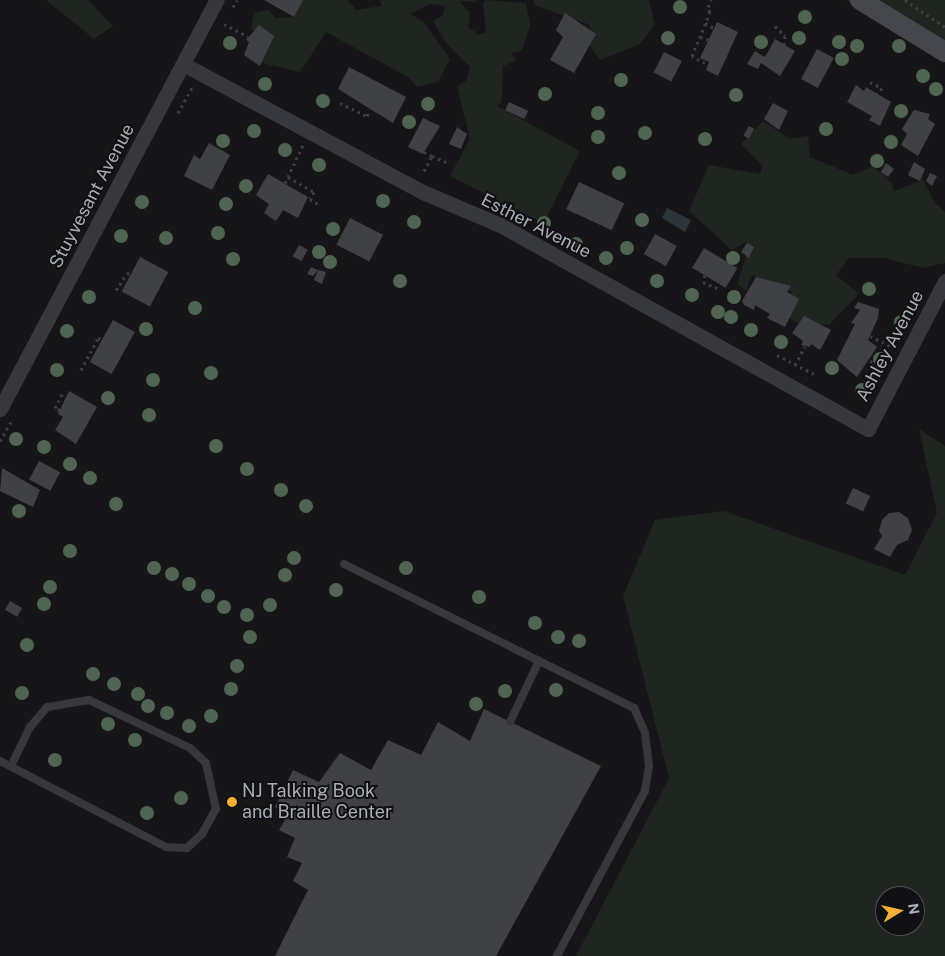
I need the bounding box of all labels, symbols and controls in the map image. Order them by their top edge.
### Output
street label: Stuyvesant Avenue [45,120,139,272]
street label: Esther Avenue [477,189,595,263]
street label: Ashley Avenue [852,287,928,405]
place label: NJ Talking Book and Braille Center [242,781,392,824]
marker: NJ Talking Book and Braille Center [226,796,238,808]
north arrow [875,886,925,936]
text: N [905,902,923,915]

